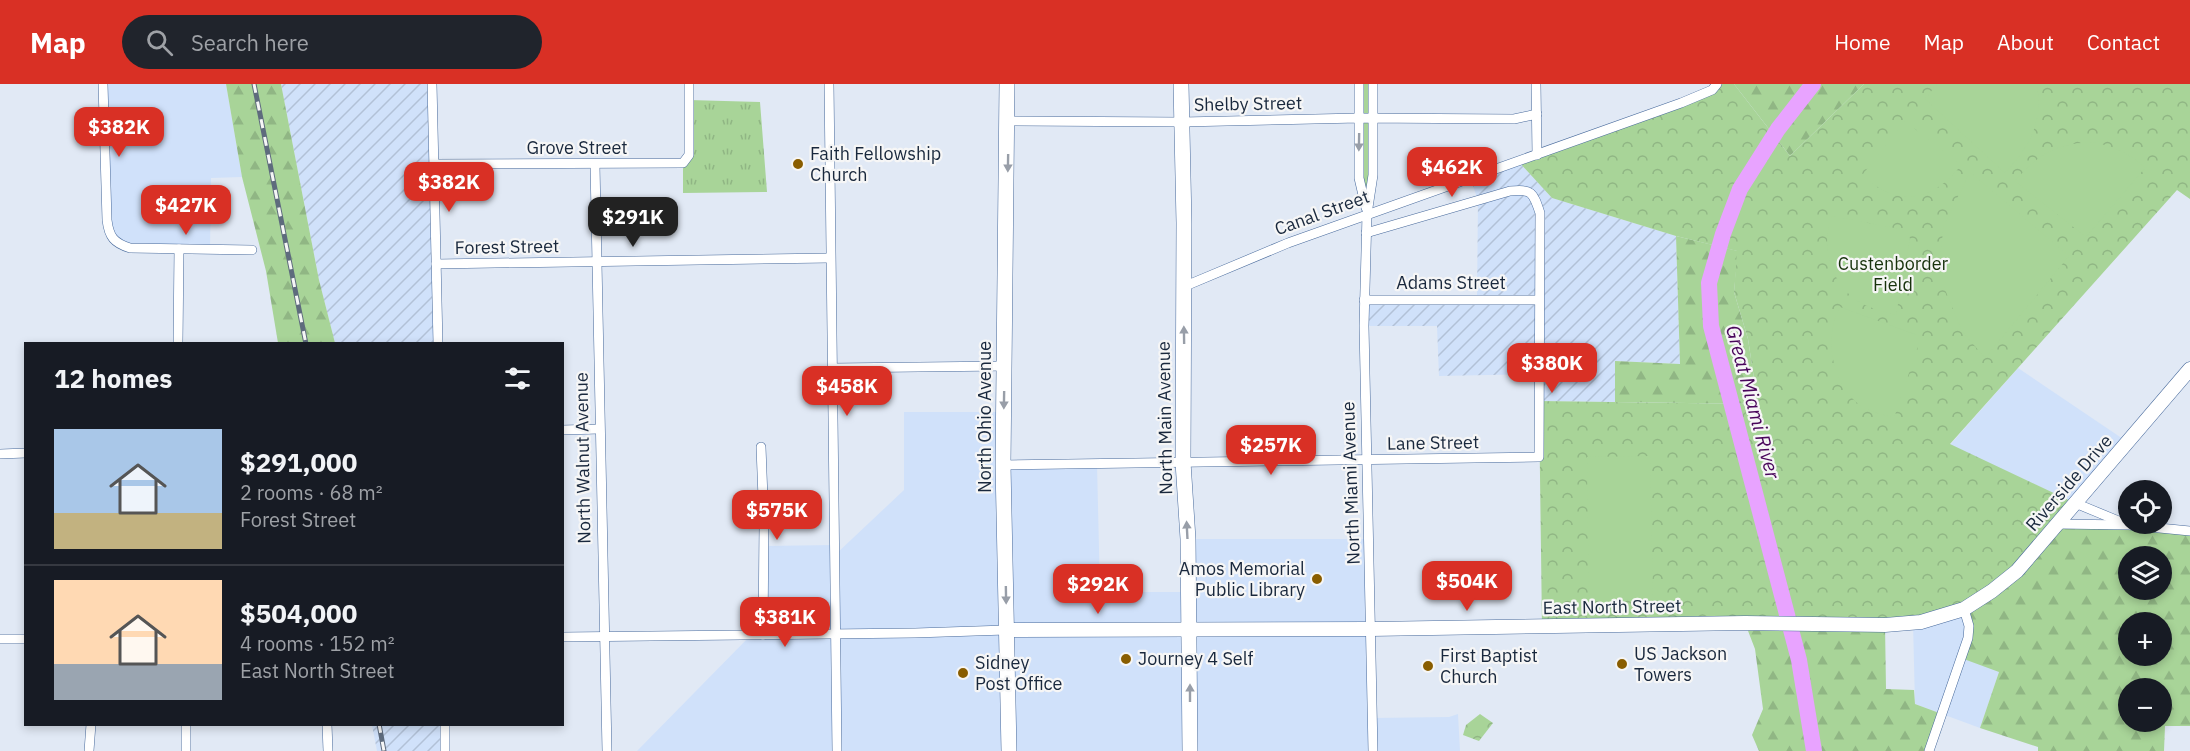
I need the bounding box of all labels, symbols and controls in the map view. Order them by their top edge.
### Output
search box [122,15,542,69]
text: Map [30,24,86,61]
icon: search [143,26,176,59]
text: Search here [191,28,309,57]
text: Home [1834,28,1891,56]
text: Map [1924,28,1964,56]
text: About [1997,28,2054,56]
text: Contact [2087,28,2160,56]
street label: Shelby Street [1194,91,1302,116]
pin: $382K [77,107,161,158]
text: $382K [88,113,150,140]
one-way arrow [1354,133,1364,152]
street label: Grove Street [526,136,628,159]
place label: Faith Fellowship Church [810,142,941,186]
pin: $462K [1410,147,1494,198]
text: $462K [1421,153,1483,180]
one-way arrow [1003,154,1012,173]
marker: Faith Fellowship Church [791,157,805,171]
pin: $382K [407,162,491,213]
text: $382K [418,168,480,195]
pin: $427K [144,185,228,236]
street label: Canal Street [1271,185,1372,240]
text: $427K [155,191,217,218]
pin: $291K [591,197,675,248]
text: $291K [602,203,664,230]
street label: Forest Street [454,234,560,259]
park label: Custenborder Field [1838,252,1949,296]
street label: Adams Street [1396,271,1506,294]
water label: Great Miami River [1720,322,1787,482]
one-way arrow [1179,326,1189,345]
street label: North Ohio Avenue [973,341,996,493]
street label: North Main Avenue [1152,341,1177,495]
pin: $380K [1510,343,1594,394]
text: $380K [1521,349,1583,376]
text: 12 homes [54,361,172,395]
icon: filters [501,362,534,395]
pin: $458K [805,366,889,417]
street label: North Walnut Avenue [570,372,595,544]
text: $458K [816,372,878,399]
one-way arrow [999,391,1008,410]
street label: North Miami Avenue [1336,401,1365,565]
pin: $257K [1229,425,1313,476]
street label: Riverside Drive [2020,429,2117,536]
street label: Lane Street [1387,430,1479,455]
text: $257K [1240,431,1302,458]
text: $291,000 [240,445,357,479]
icon: home [102,453,174,525]
text: 2 rooms · 68 m² [240,479,383,506]
map controls [2118,480,2172,732]
button: locate [2118,480,2172,534]
pin: $575K [735,490,819,541]
text: $575K [746,496,808,523]
text: Forest Street [240,506,356,533]
one-way arrow [1183,521,1192,540]
button: layers [2118,546,2172,600]
place label: Amos Memorial Public Library [1179,557,1305,601]
pin: $504K [1425,561,1509,612]
pin: $292K [1056,564,1140,615]
text: $504K [1436,567,1498,594]
text: $292K [1067,570,1129,597]
marker: Amos Memorial Public Library [1310,572,1324,586]
one-way arrow [1001,586,1010,605]
street label: East North Street [1542,594,1682,619]
text: $504,000 [240,596,357,630]
pin: $381K [743,597,827,648]
text: $381K [754,603,816,630]
icon: home [102,604,174,676]
button: + [2118,612,2172,666]
text: 4 rooms · 152 m² [240,630,395,657]
place label: US Jackson Towers [1634,642,1727,686]
place label: First Baptist Church [1440,644,1538,688]
place label: Journey 4 Self [1138,647,1254,670]
place label: Sidney Post Office [975,651,1063,695]
marker: Journey 4 Self [1119,652,1133,666]
text: East North Street [240,657,394,684]
marker: US Jackson Towers [1615,657,1629,671]
marker: First Baptist Church [1421,659,1435,673]
marker: Sidney Post Office [956,666,970,680]
button: − [2118,678,2172,732]
one-way arrow [1185,683,1195,702]

